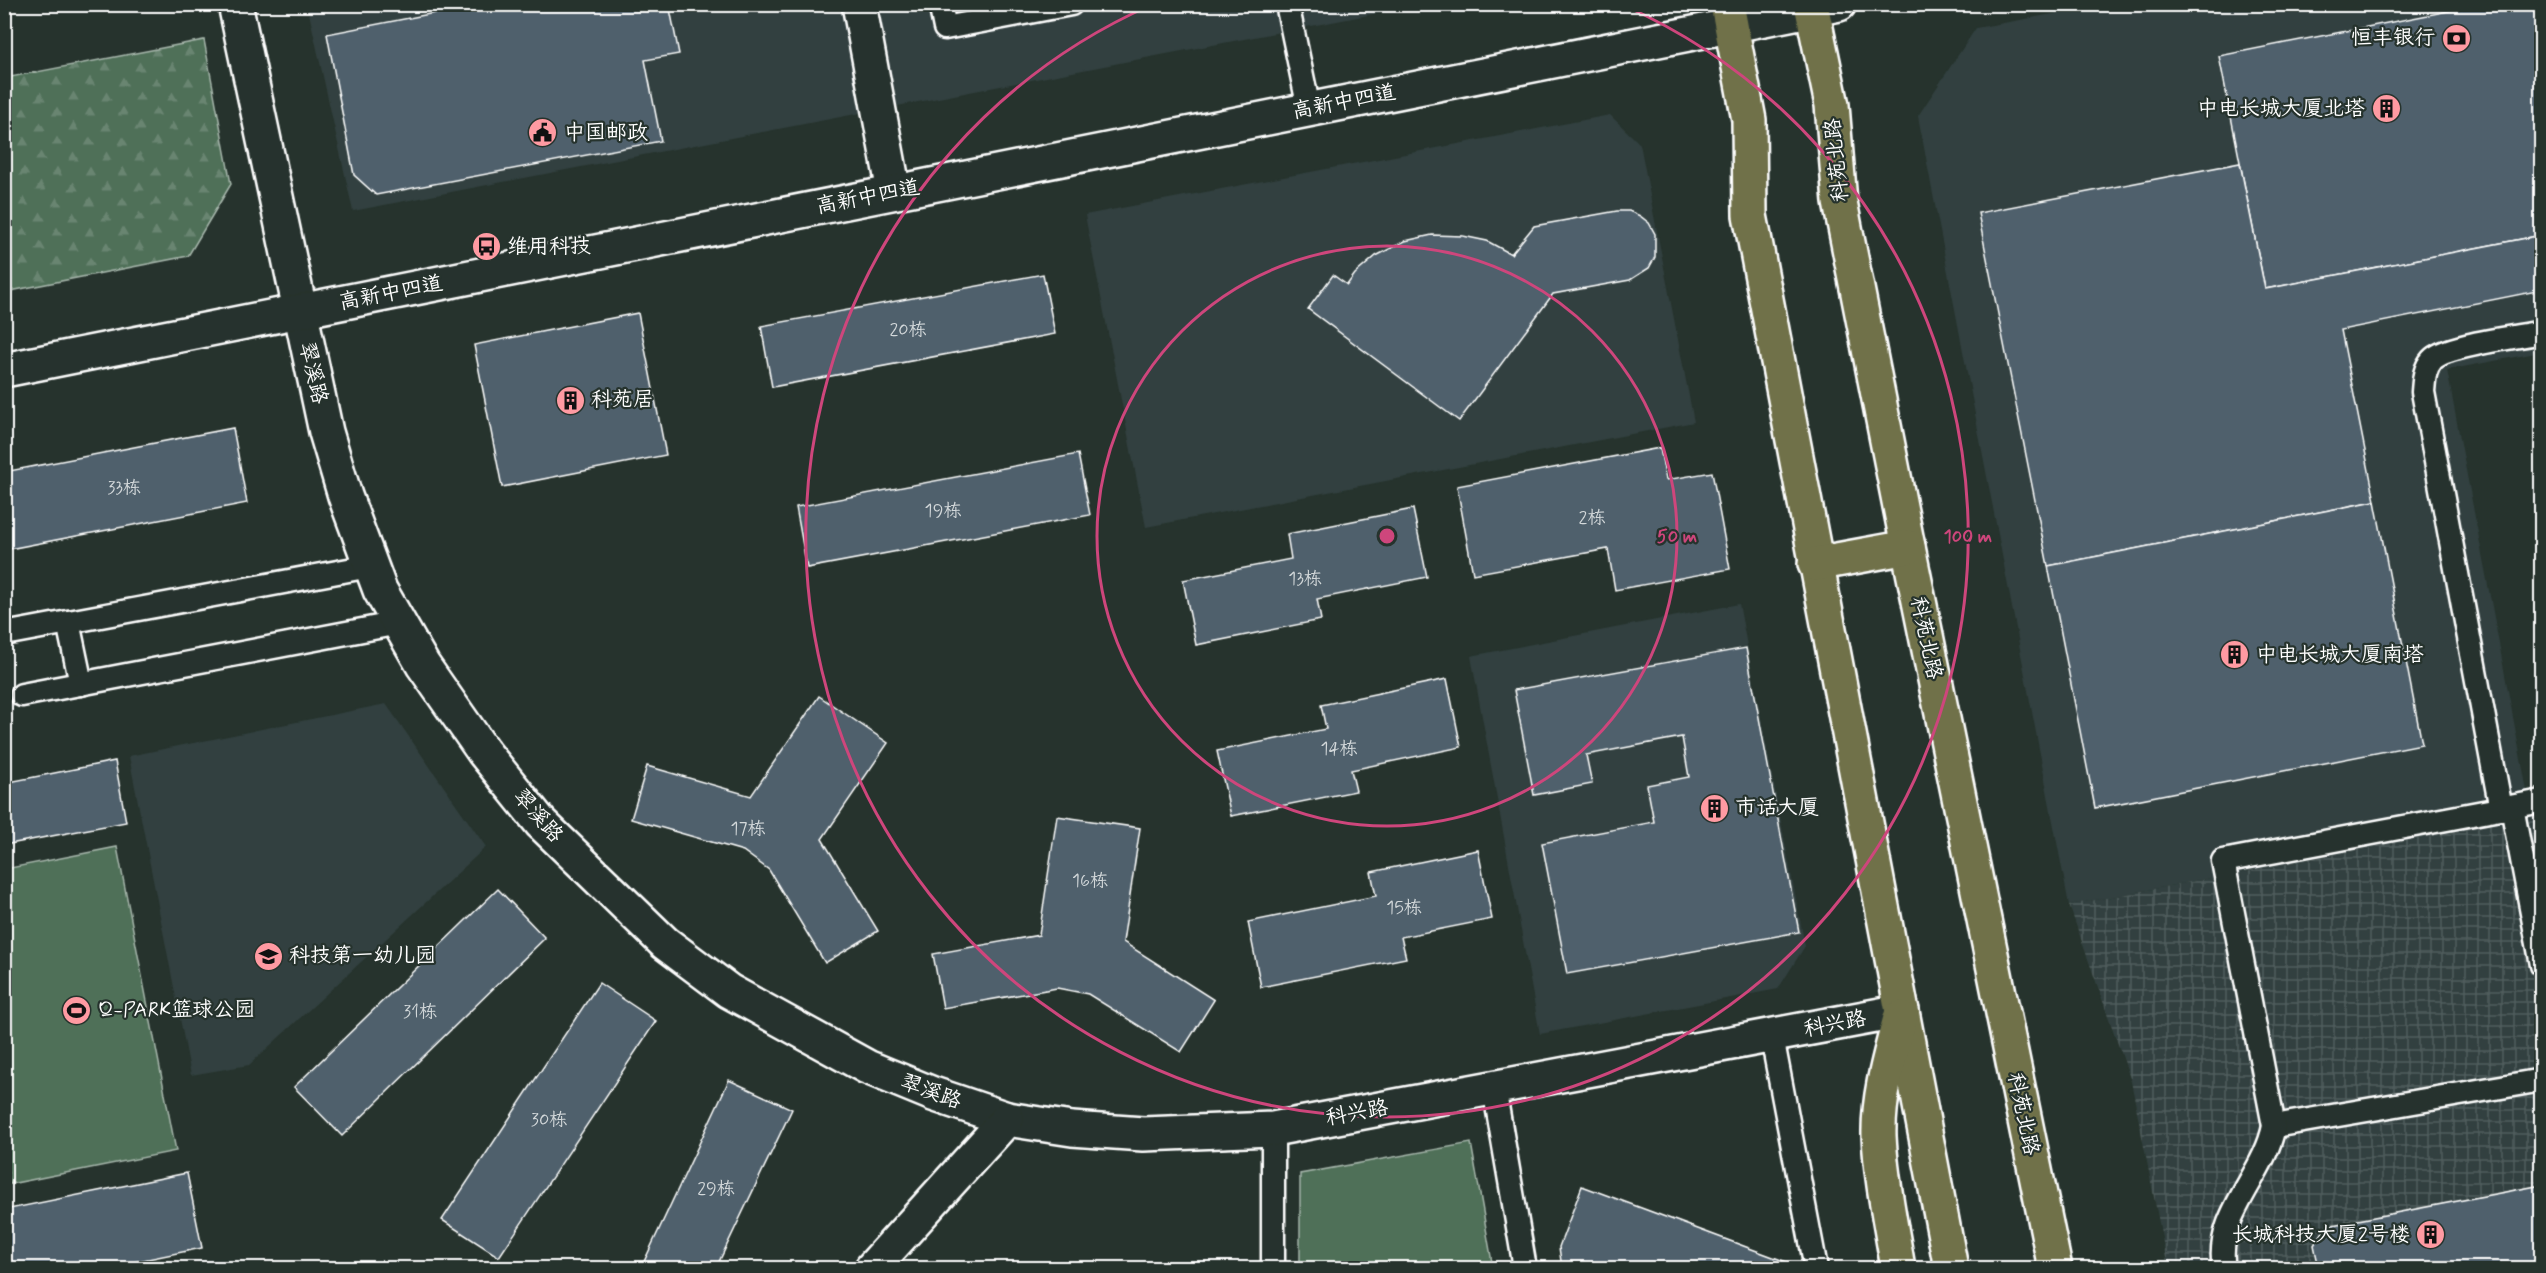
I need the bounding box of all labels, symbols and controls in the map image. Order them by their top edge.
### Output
bank icon: 恒丰银行 [2440,22,2472,54]
place label: 恒丰银行 [2351,24,2435,52]
street label: 高新中四道 [1290,78,1398,126]
building icon: 中电长城大厦北塔 [2370,93,2402,125]
place label: 中电长城大厦北塔 [2197,95,2365,123]
public building icon: 中国邮政 [527,117,559,149]
street label: 科苑北路 [1819,117,1855,203]
place label: 中国邮政 [564,119,648,147]
street label: 高新中四道 [814,173,922,221]
bus stop icon: 维用科技 [470,231,502,263]
place label: 维用科技 [507,233,591,261]
street label: 高新中四道 [337,269,445,317]
house number: 20栋 [889,318,927,342]
street label: 翠溪路 [292,339,334,407]
building icon: 科苑居 [554,384,586,416]
place label: 科苑居 [591,386,654,414]
house number: 33栋 [107,476,141,500]
house number: 19栋 [925,499,961,523]
house number: 2栋 [1579,506,1605,530]
text: 50 m [1657,525,1697,549]
text: 100 m [1944,525,1992,549]
centre of rings [1377,526,1397,546]
house number: 13栋 [1288,567,1322,591]
street label: 科苑北路 [1904,594,1948,682]
building icon: 中电长城大厦南塔 [2219,639,2251,671]
place label: 中电长城大厦南塔 [2256,641,2424,669]
house number: 14栋 [1321,737,1357,761]
street label: 翠溪路 [507,783,569,849]
building icon: 市话大厦 [1698,792,1730,824]
place label: 市话大厦 [1735,794,1819,822]
house number: 17栋 [730,817,766,841]
house number: 16栋 [1072,869,1108,893]
house number: 15栋 [1386,896,1422,920]
school or university icon: 科技第一幼儿园 [252,940,284,972]
place label: 科技第一幼儿园 [289,942,436,970]
sports icon: Q-PARK篮球公园 [61,994,93,1026]
place label: Q-PARK篮球公园 [98,996,255,1024]
house number: 31栋 [403,1000,437,1024]
street label: 科兴路 [1801,1004,1869,1044]
street label: 翠溪路 [897,1068,965,1116]
street label: 科苑北路 [2001,1070,2045,1158]
street label: 科兴路 [1324,1094,1390,1132]
house number: 30栋 [531,1108,567,1132]
house number: 29栋 [697,1177,735,1201]
building icon: 长城科技大厦2号楼 [2415,1219,2447,1251]
place label: 长城科技大厦2号楼 [2232,1221,2410,1249]

